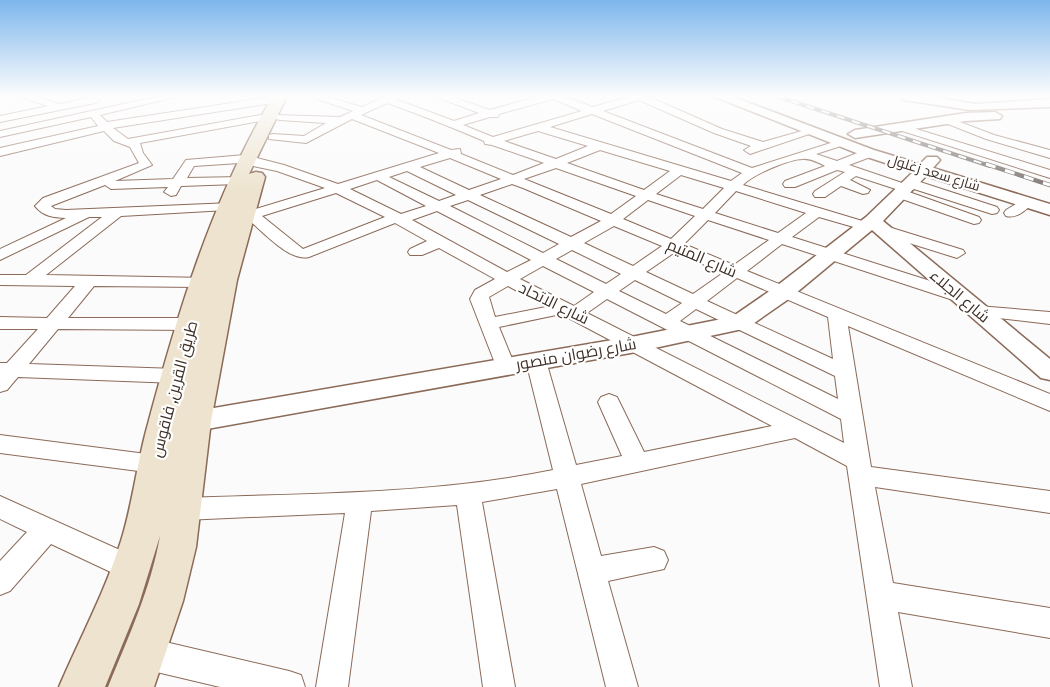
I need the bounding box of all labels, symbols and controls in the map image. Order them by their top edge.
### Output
street label: شارع سعد زغلول [886,151,982,195]
street label: شارع المتيم [663,235,740,283]
street label: شارع الجلاء [925,265,994,328]
street label: شارع الاتحاد [515,278,592,330]
street label: طريق القرين, فاقوس [147,319,202,460]
street label: شارع رضوان منصور [513,334,638,376]

